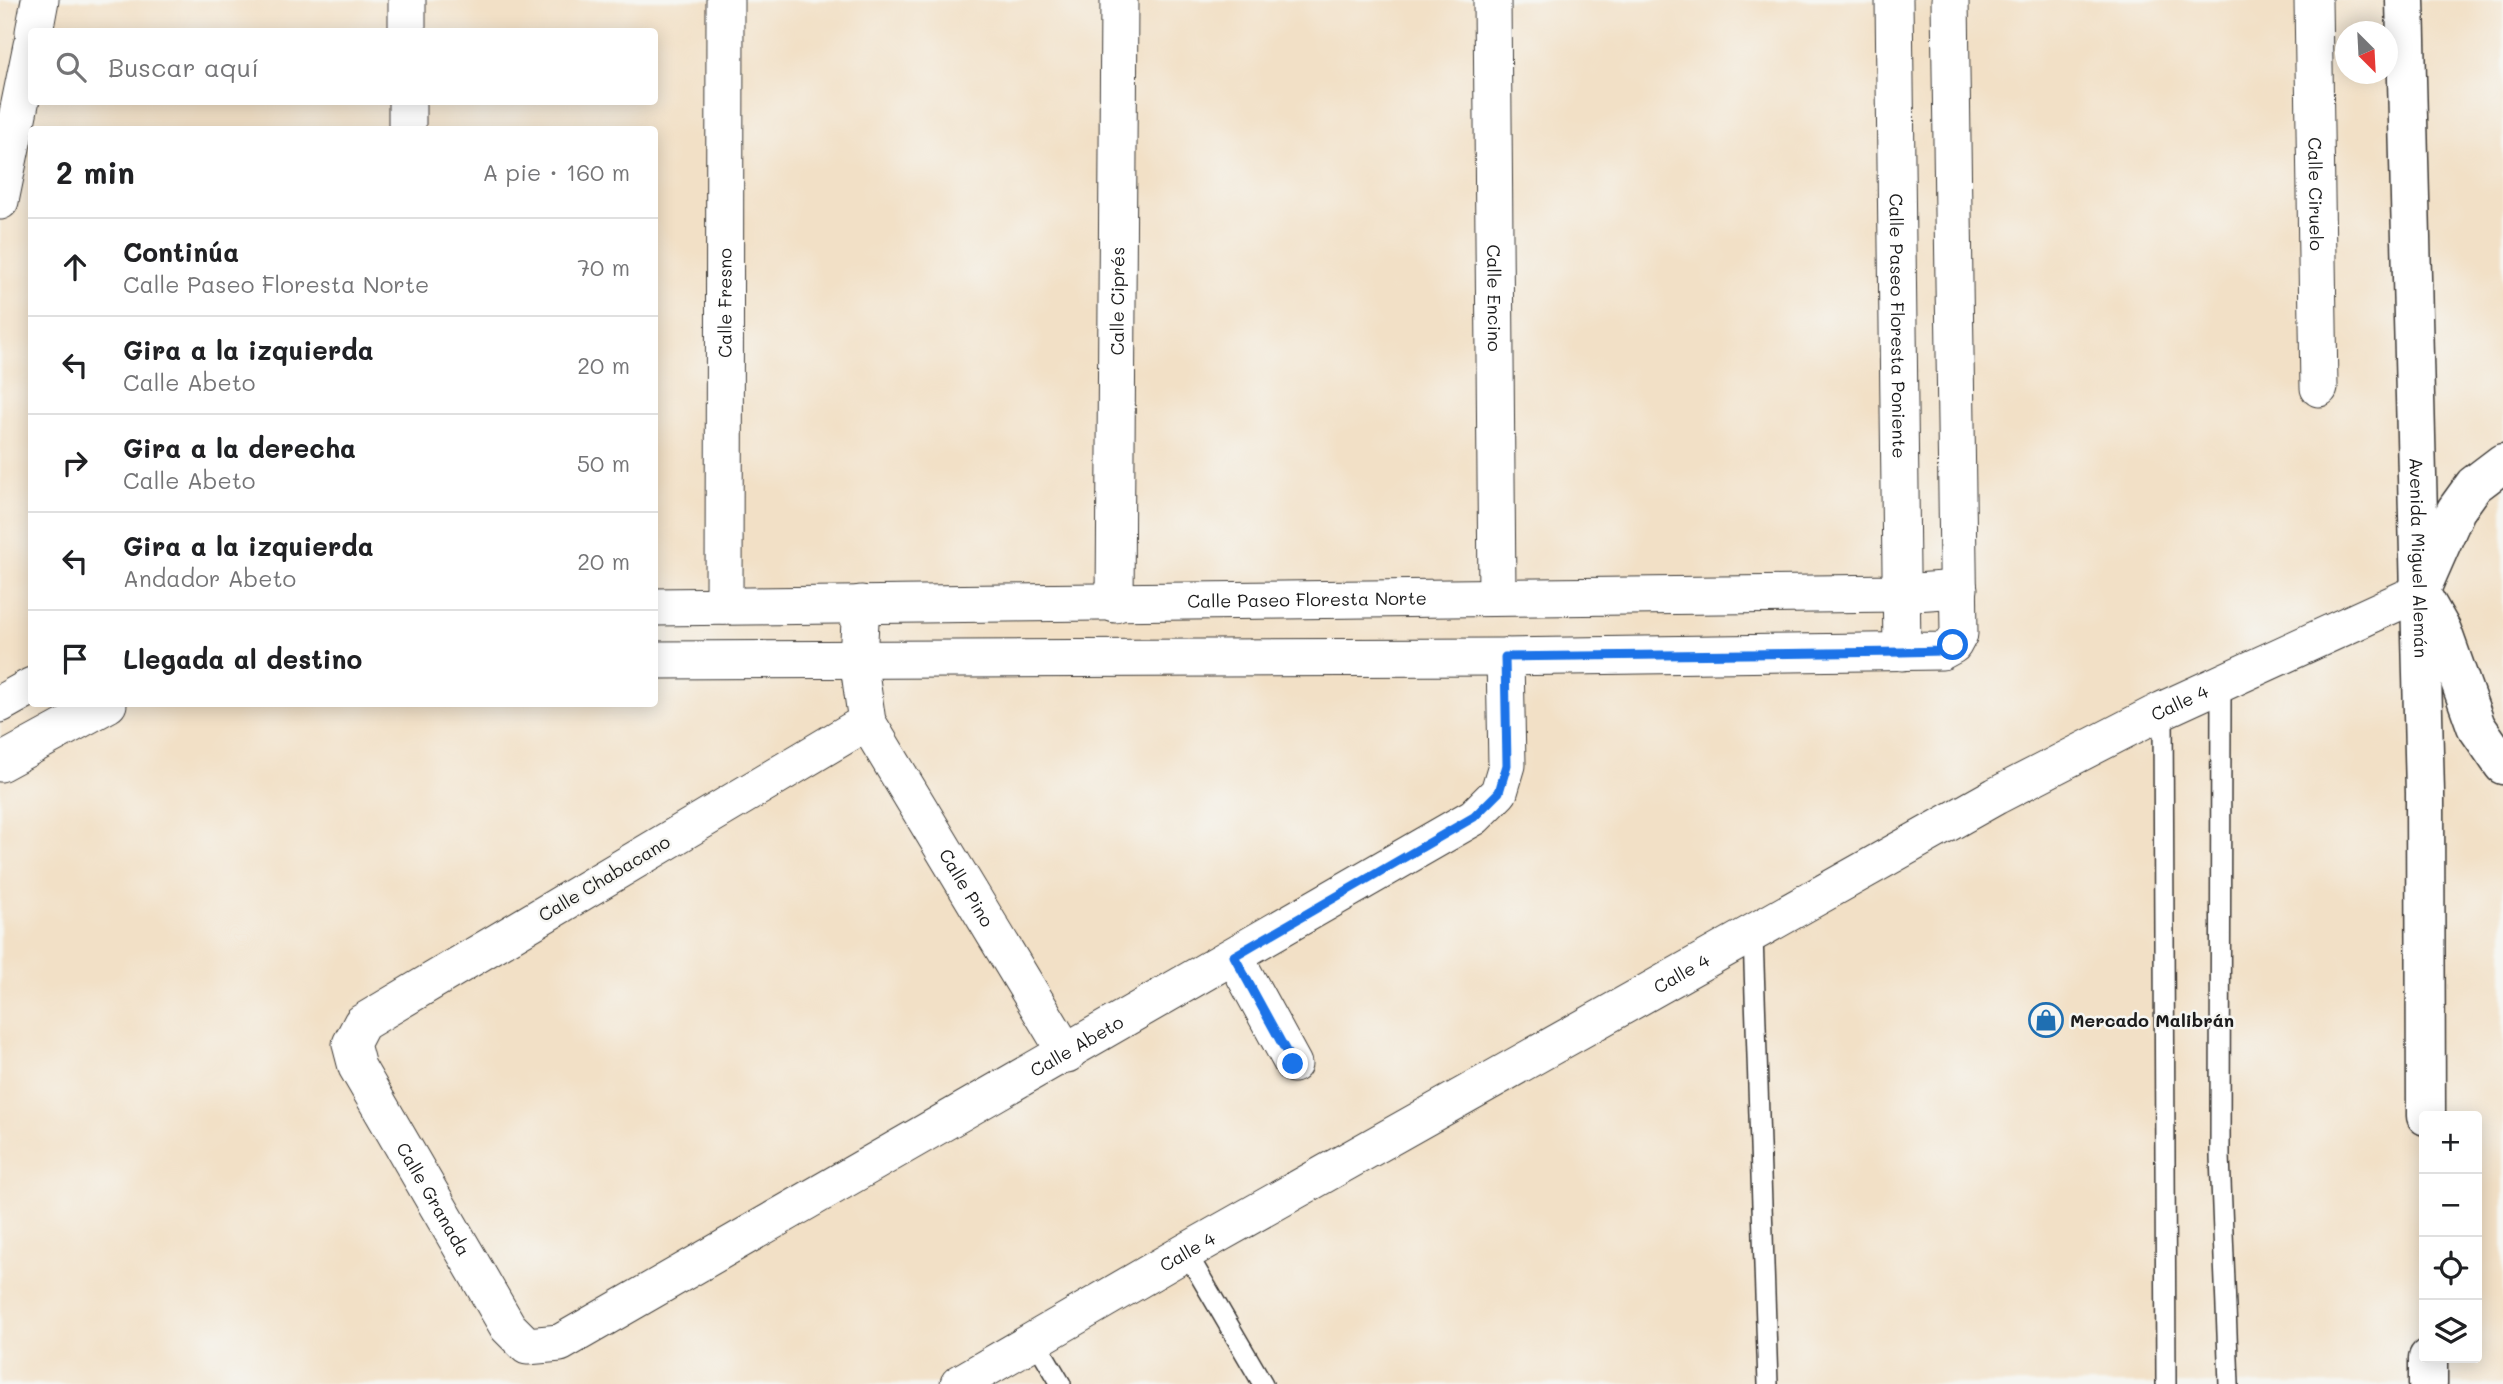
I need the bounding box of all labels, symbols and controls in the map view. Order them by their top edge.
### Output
north arrow [2335,21,2398,84]
search box [28,28,658,105]
icon: search [52,48,90,86]
text: Buscar aquí [108,50,259,84]
street label: Calle Ciruelo [2303,137,2329,251]
text: 2 min [56,152,135,192]
text: A pie · 160 m [482,157,630,187]
street label: Calle Paseo Floresta Poniente [1884,193,1912,459]
text: Continúa [123,235,239,269]
street label: Calle Encino [1482,244,1507,352]
street label: Calle Ciprés [1105,246,1129,356]
icon: ahead [56,248,94,286]
street label: Calle Fresno [712,248,737,358]
text: 70 m [577,252,630,282]
text: Calle Paseo Floresta Norte [123,269,429,299]
text: Gira a la izquierda [123,333,374,367]
icon: left [56,346,94,384]
text: 20 m [577,350,630,380]
text: Calle Abeto [123,367,255,397]
text: Gira a la derecha [123,431,356,465]
icon: right [56,444,94,482]
text: 50 m [577,448,630,478]
street label: Avenida Miguel Alemán [2405,457,2434,658]
text: Calle Abeto [123,465,255,495]
text: Gira a la izquierda [123,529,374,563]
icon: left [56,542,94,580]
text: 20 m [577,546,630,576]
text: Andador Abeto [123,563,296,593]
street label: Calle Paseo Floresta Norte [1187,586,1427,613]
route start [1937,629,1968,660]
icon: arrive [56,640,94,678]
text: Llegada al destino [123,642,362,676]
street label: Calle 4 [2147,679,2212,726]
street label: Calle Chabacano [534,829,674,927]
street label: Calle Pino [934,844,1000,931]
street label: Calle 4 [1649,948,1714,998]
shop icon: Mercado Malibrán [2027,1001,2065,1039]
place label: Mercado Malibrán [2070,1008,2234,1032]
street label: Calle Abeto [1026,1009,1128,1082]
route end [1277,1048,1308,1079]
map controls [2419,1111,2482,1363]
button: + [2419,1111,2482,1174]
street label: Calle Granada [391,1138,476,1260]
button: − [2419,1174,2482,1237]
street label: Calle 4 [1155,1226,1220,1277]
button: locate [2419,1237,2482,1300]
button: layers [2419,1300,2482,1363]

